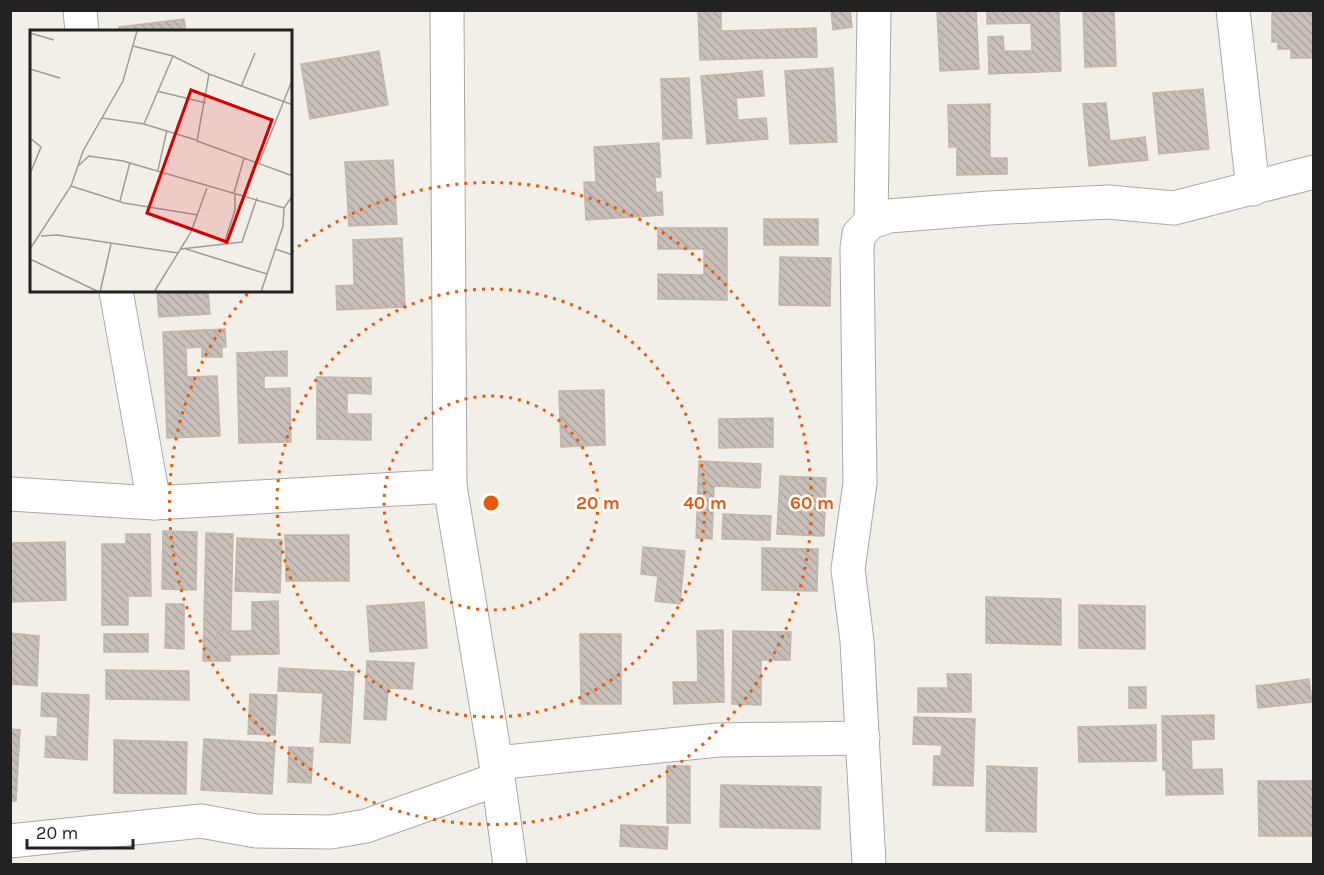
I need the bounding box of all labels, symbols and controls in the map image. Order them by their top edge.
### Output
inset map [30,30,292,292]
text: 20 m [576,492,620,514]
text: 40 m [683,492,727,514]
text: 60 m [790,492,834,514]
centre of rings [481,493,501,513]
scale bar [27,812,134,850]
text: 20 m [36,822,78,844]

